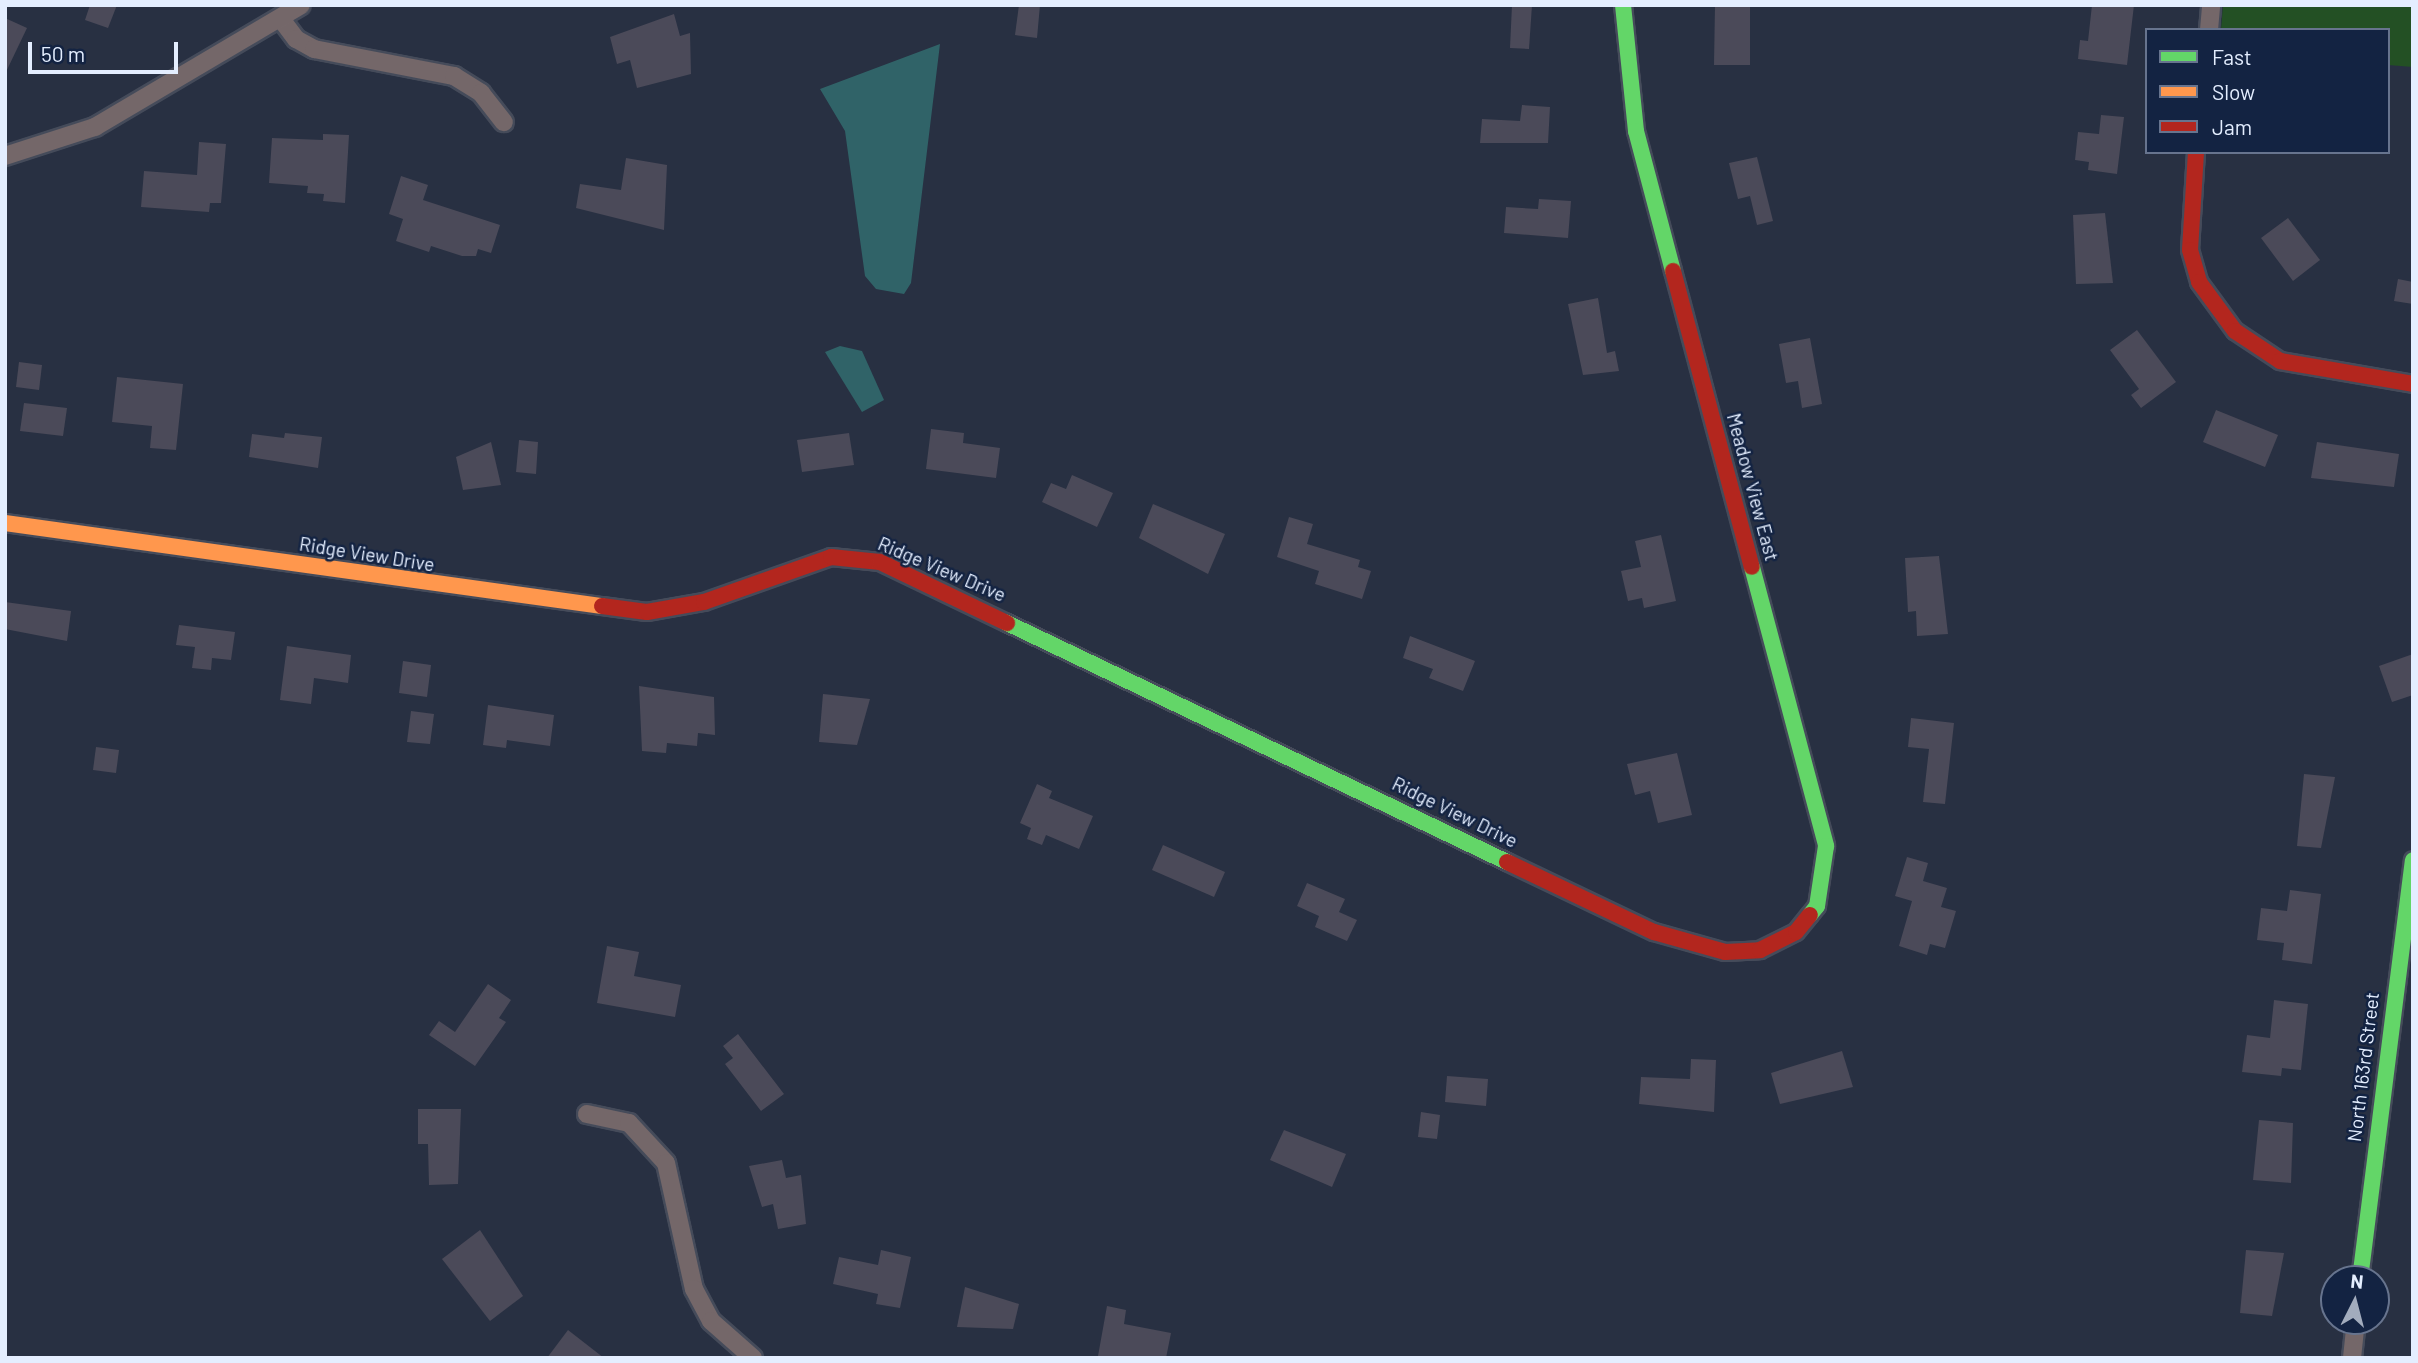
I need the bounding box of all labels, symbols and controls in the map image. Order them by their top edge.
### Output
scale bar [32,28,182,72]
legend [2145,28,2390,154]
text: 50 m [41,41,85,66]
text: Fast [2212,44,2252,69]
text: Slow [2212,79,2255,104]
text: Jam [2212,114,2252,139]
street label: Meadow View East [1722,411,1784,563]
street label: Ridge View Drive [298,532,436,576]
street label: Ridge View Drive [875,532,1009,606]
street label: Ridge View Drive [1389,772,1521,852]
street label: North 163rd Street [2343,991,2383,1143]
north arrow [2320,1265,2390,1335]
text: N [2350,1269,2365,1293]

